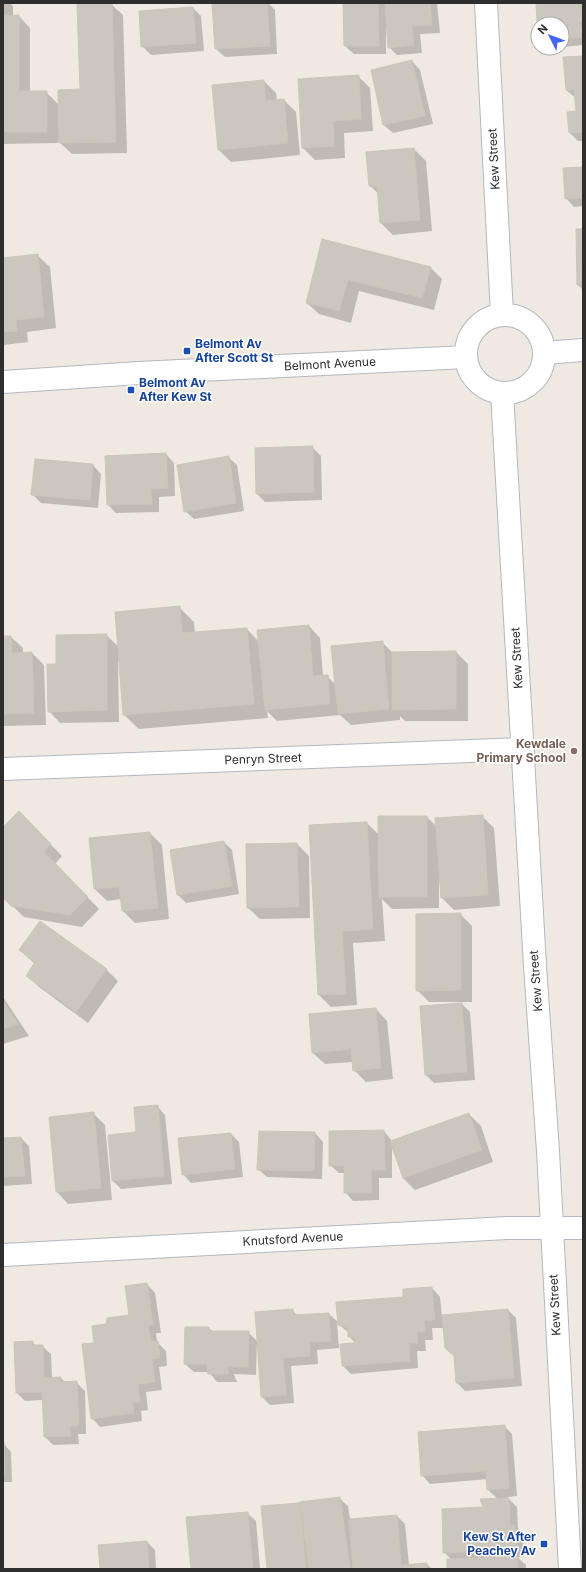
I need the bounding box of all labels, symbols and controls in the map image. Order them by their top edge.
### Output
north arrow [530,16,570,56]
text: N [535,22,551,37]
street label: Kew Street [484,128,503,190]
place label: Belmont Av After Scott St [195,336,274,365]
marker: Belmont Av After Scott St [182,346,192,356]
street label: Belmont Avenue [284,354,376,373]
place label: Belmont Av After Kew St [139,375,212,404]
marker: Belmont Av After Kew St [126,385,136,395]
street label: Kew Street [507,627,526,689]
place label: Kewdale Primary School [477,736,566,765]
marker: Kewdale Primary School [569,746,579,756]
street label: Penryn Street [224,750,302,767]
street label: Kew Street [526,950,545,1012]
street label: Knutsford Avenue [242,1228,344,1249]
street label: Kew Street [545,1274,564,1336]
place label: Kew St After Peachey Av [463,1529,536,1558]
marker: Kew St After Peachey Av [539,1539,549,1549]

